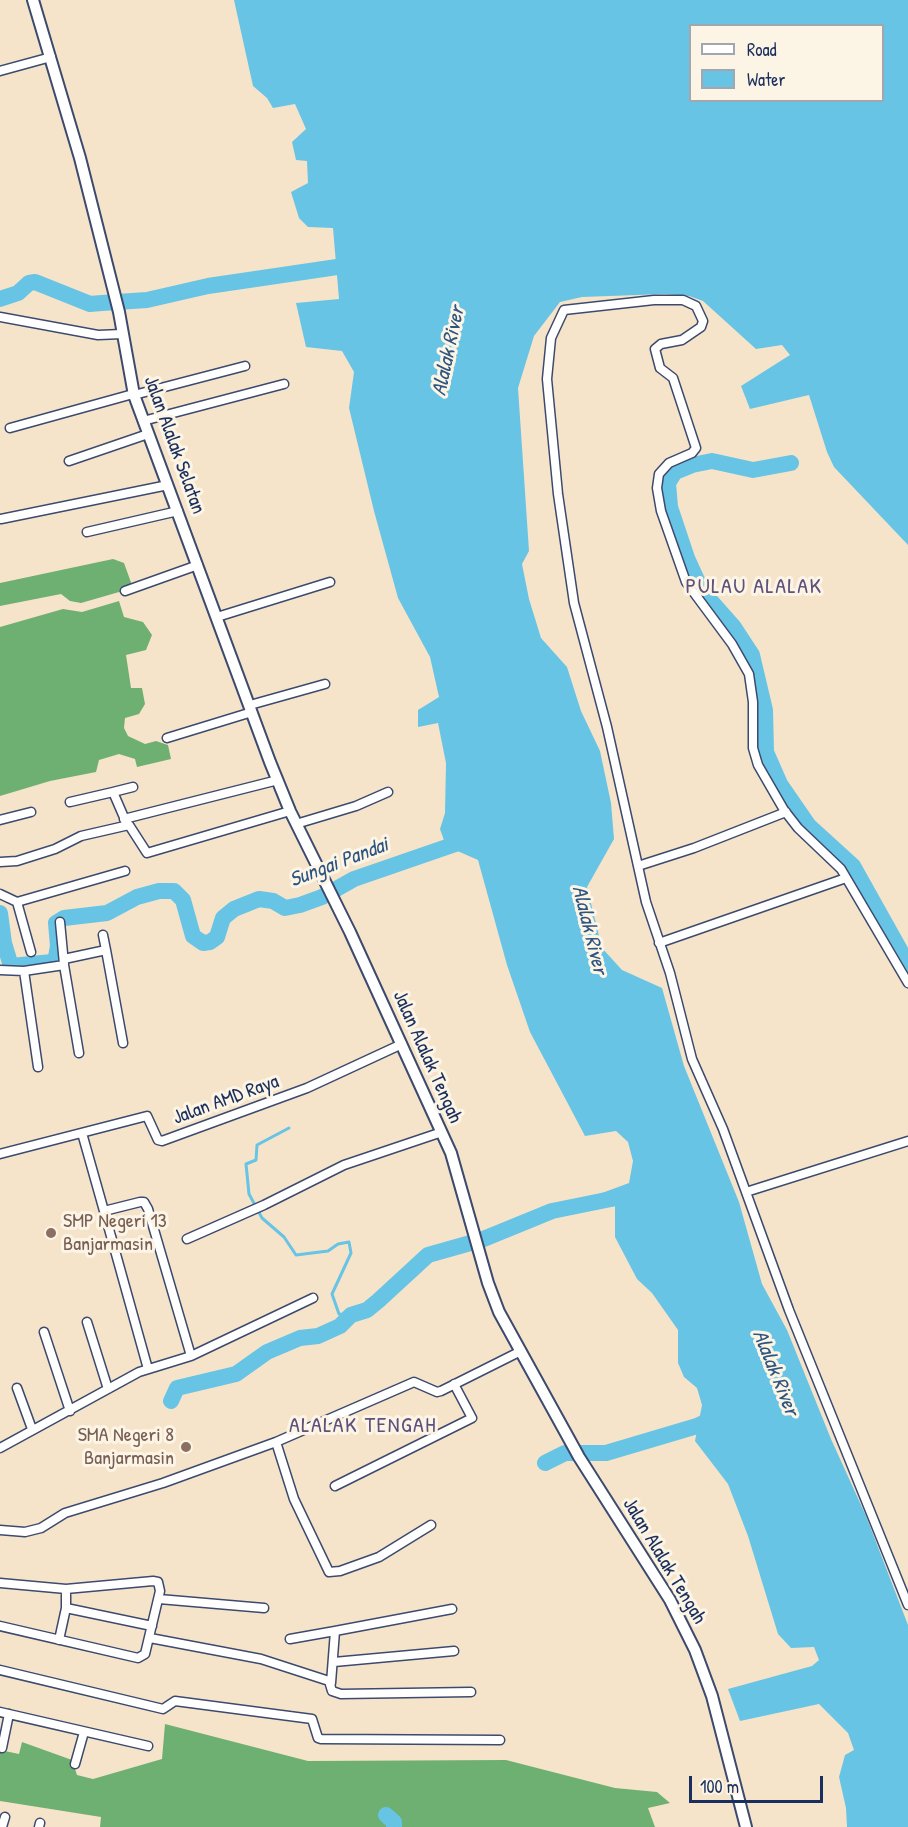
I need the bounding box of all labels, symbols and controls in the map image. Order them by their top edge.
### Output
legend [689,24,884,102]
text: Road [747,37,777,62]
text: Water [747,67,785,92]
water label: Alalak River [427,304,471,398]
street label: Jalan Alalak Selatan [138,373,210,517]
district label: PULAU ALALAK [686,574,822,600]
water label: Sungai Pandai [286,833,392,893]
water label: Alalak River [566,883,612,977]
street label: Jalan Alalak Tengah [387,987,467,1127]
street label: Jalan AMD Raya [170,1070,282,1130]
place label: SMP Negeri 13 Banjarmasin [63,1210,167,1257]
marker: SMP Negeri 13 Banjarmasin [44,1226,58,1240]
water label: Alalak River [746,1326,804,1420]
district label: ALALAK TENGAH [289,1413,437,1439]
place label: SMA Negeri 8 Banjarmasin [78,1424,174,1471]
marker: SMA Negeri 8 Banjarmasin [179,1440,193,1454]
street label: Jalan Alalak Tengah [617,1494,711,1628]
scale bar [692,1764,826,1802]
text: 100 m [700,1774,739,1799]

